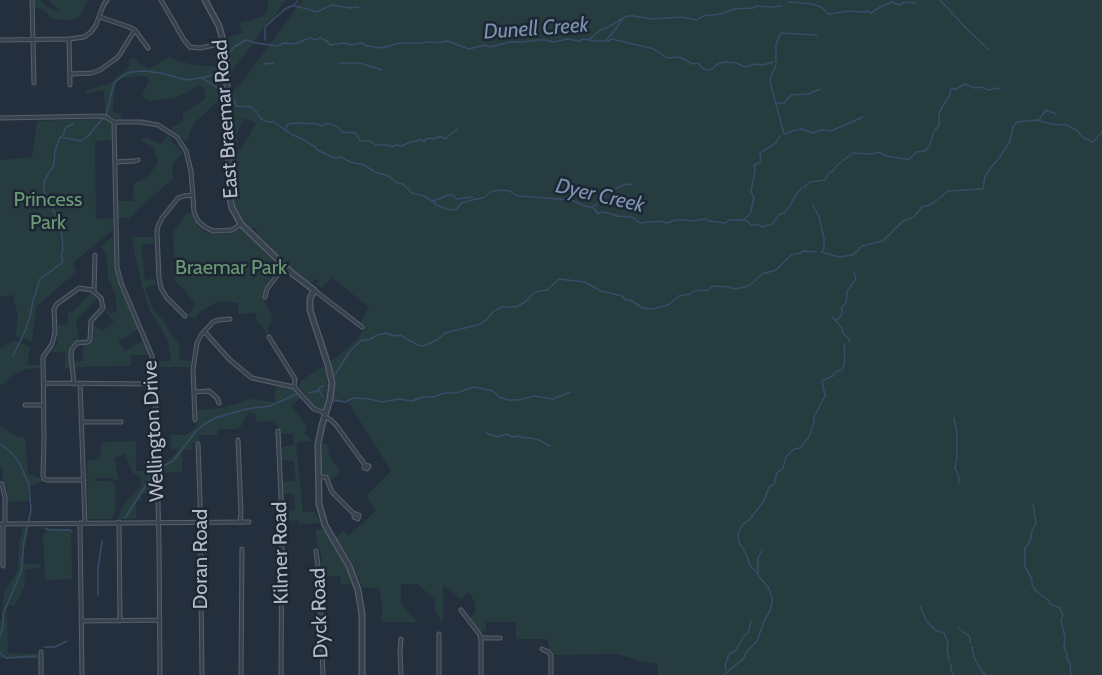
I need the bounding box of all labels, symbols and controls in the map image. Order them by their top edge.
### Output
water label: Dunell Creek [483,13,589,45]
street label: East Braemar Road [208,39,244,199]
water label: Dyer Creek [553,174,647,218]
park label: Princess Park [14,188,82,235]
park label: Braemar Park [175,256,287,280]
street label: Wellington Drive [138,360,170,502]
street label: Kilmer Road [268,501,294,605]
street label: Doran Road [189,509,213,609]
street label: Dyck Road [306,567,334,659]

